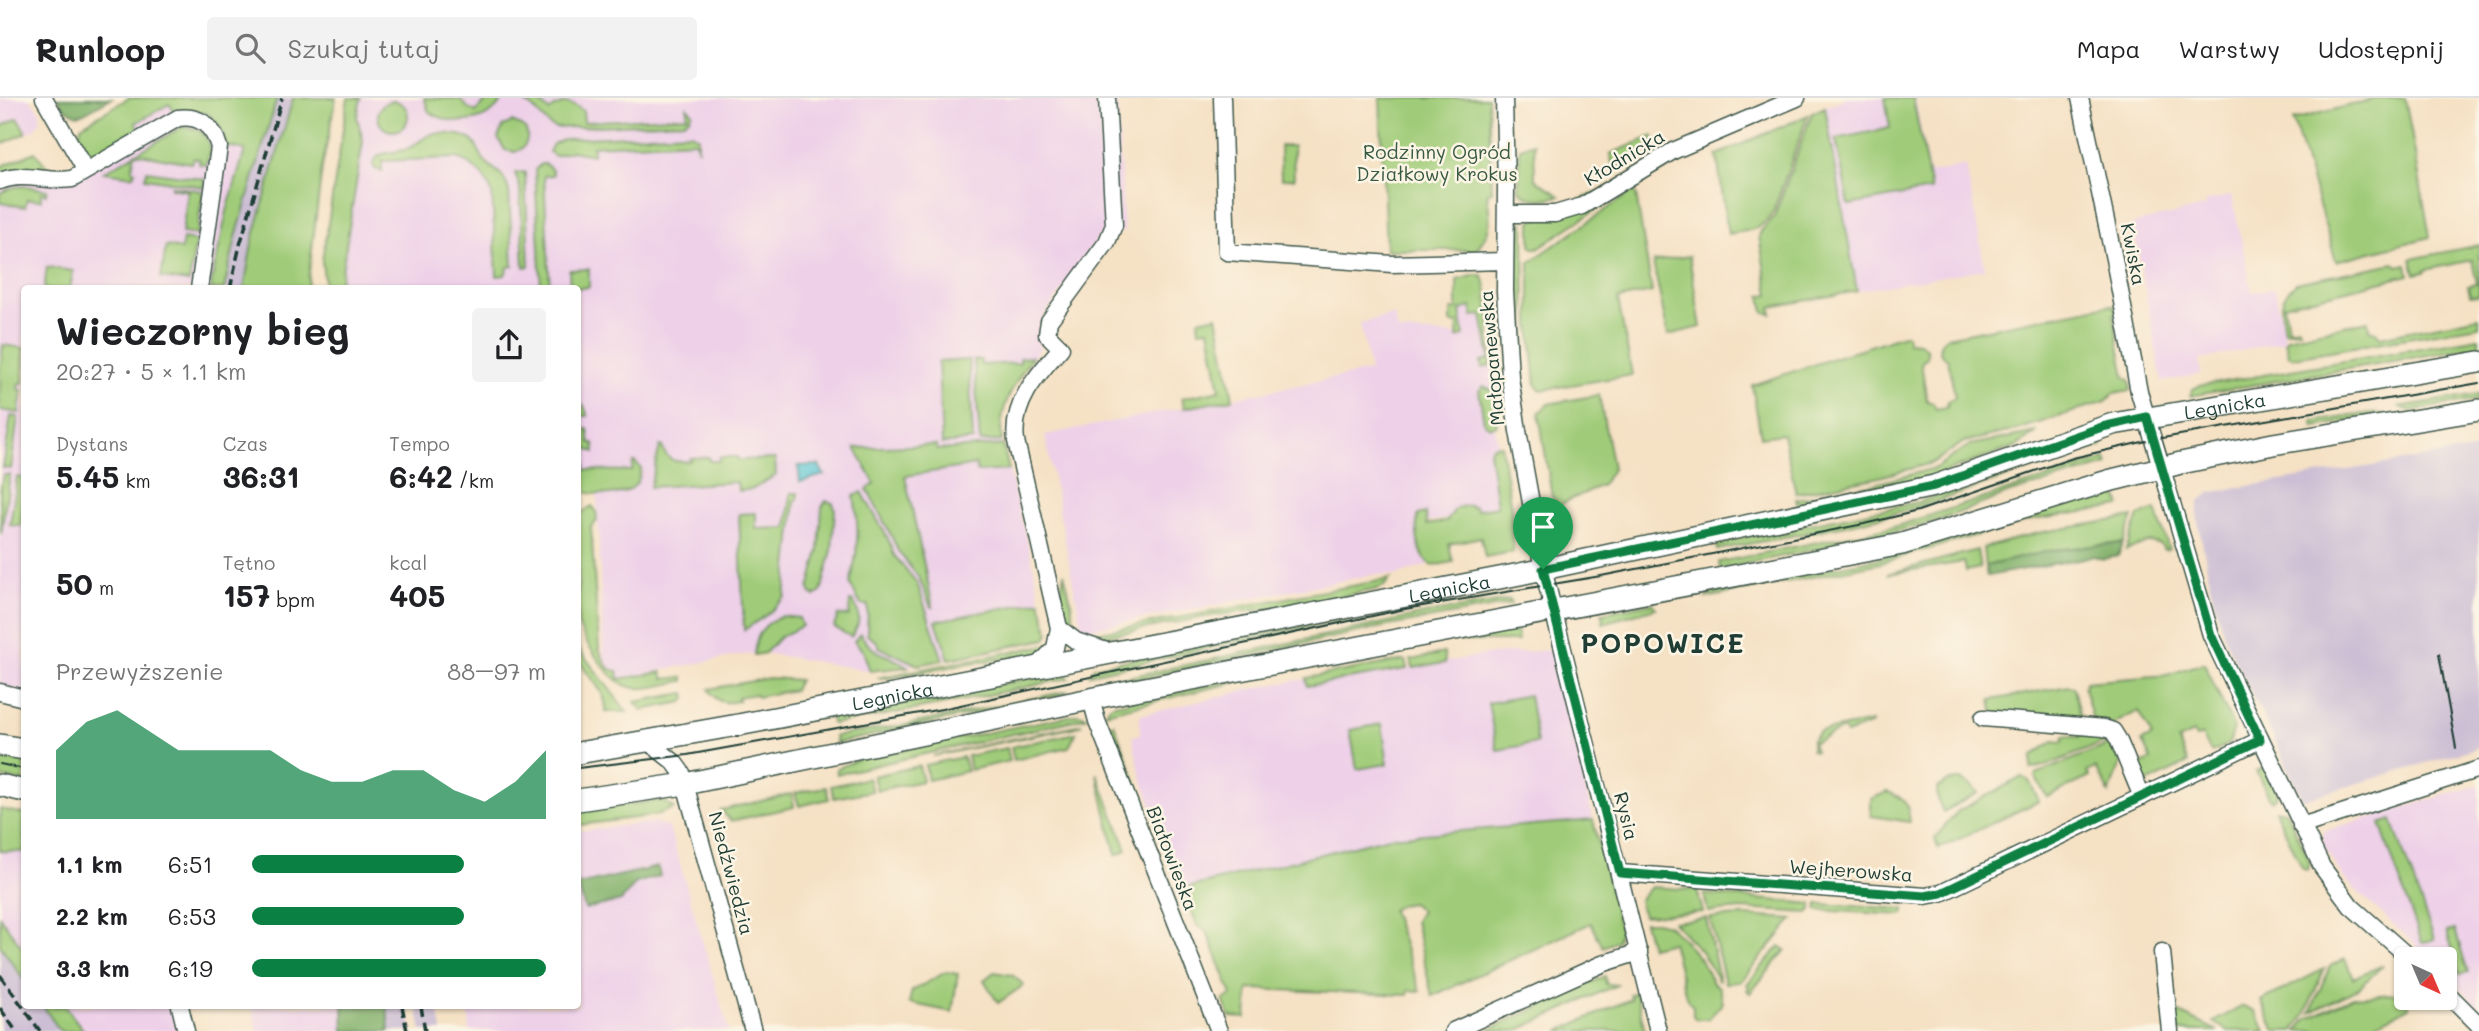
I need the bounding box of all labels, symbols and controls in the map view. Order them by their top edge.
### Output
search box [207,17,697,80]
text: Runloop [35,27,165,70]
icon: search [231,29,269,67]
text: Szukaj tutaj [287,31,440,65]
text: Mapa [2077,33,2140,64]
text: Warstwy [2178,33,2280,64]
text: Udostępnij [2318,33,2444,64]
street label: Kłodnicka [1579,123,1669,191]
park label: Rodzinny Ogród Działkowy Krokus [1356,139,1518,186]
street label: Kwiska [2116,221,2152,287]
street label: Małopanewska [1473,289,1509,427]
text: Wieczorny bieg [56,305,349,355]
button: share [472,308,546,382]
text: 20:27 · 5 × 1.1 km [56,356,246,386]
street label: Legnicka [2182,386,2267,424]
text: Dystans [56,431,128,456]
text: Czas [223,431,268,456]
text: Tempo [389,431,450,456]
text: 5.45 [56,456,119,496]
text: 36:31 [223,456,300,496]
text: 6:42 [389,456,453,496]
text: km [119,468,151,493]
text: /km [453,468,494,493]
pin [1513,497,1573,569]
icon: arrive [1524,508,1562,546]
text: Tętno [223,550,275,575]
text: kcal [389,550,427,575]
text: 50 [56,563,93,603]
street label: Legnicka [1407,568,1492,608]
text: m [93,575,114,600]
text: 157 [223,575,270,615]
text: 405 [389,575,445,615]
text: bpm [270,587,315,612]
district label: POPOWICE [1580,626,1746,660]
text: Przewyższenie [56,656,224,686]
text: 88–97 m [447,656,546,686]
street label: Legnicka [850,675,935,715]
street label: Rysia [1609,789,1645,843]
street label: Białowieska [1142,802,1204,914]
street label: Niedźwiedzia [704,809,760,937]
text: 1.1 km [56,849,122,879]
text: 6:51 [168,849,213,879]
street label: Wejherowska [1788,853,1914,887]
text: 2.2 km [56,901,128,931]
text: 6:53 [168,901,216,931]
north arrow [2394,947,2457,1010]
map controls [2394,947,2457,1010]
text: 3.3 km [56,953,130,983]
text: 6:19 [168,953,213,983]

